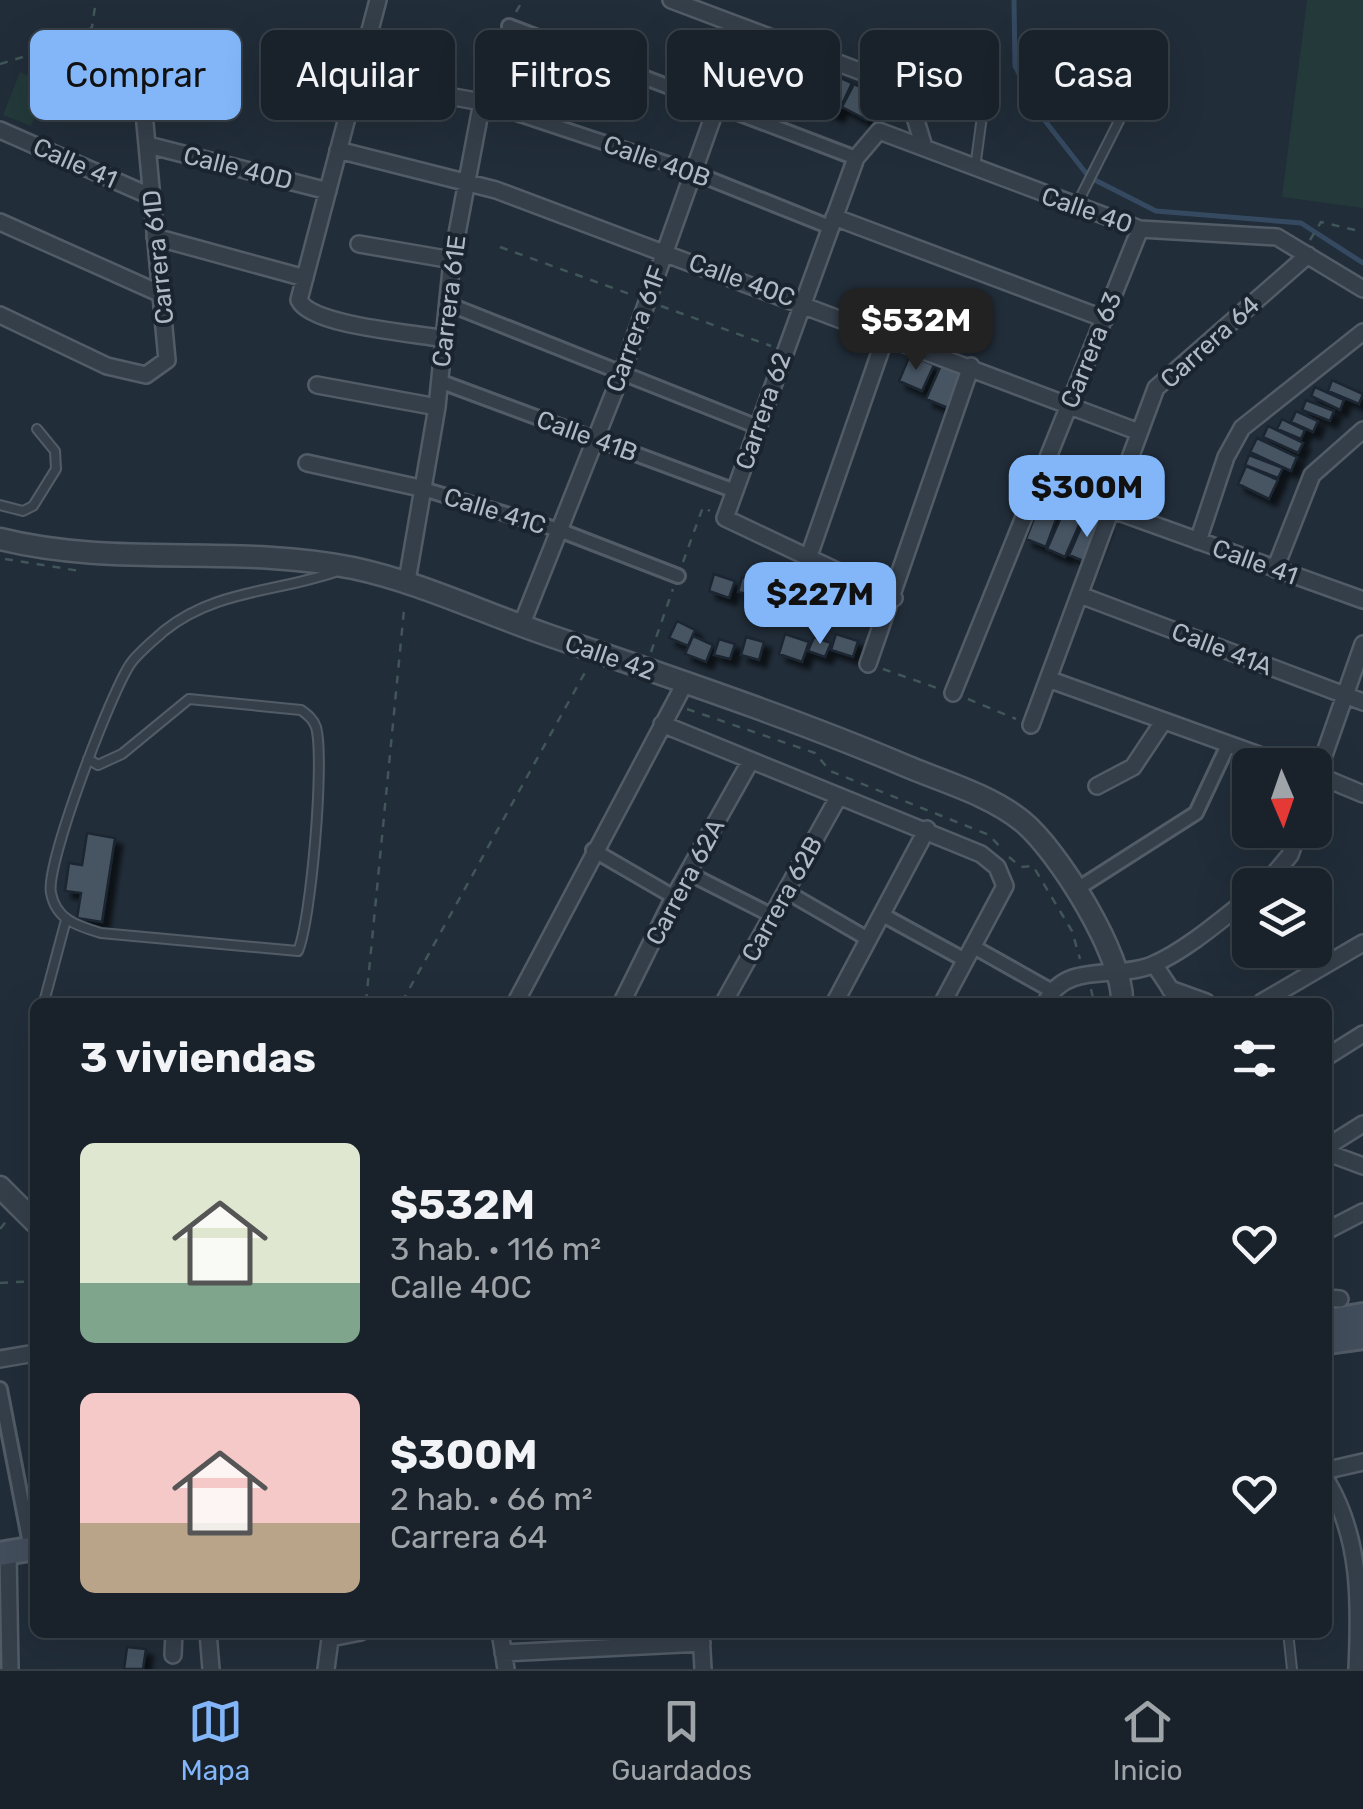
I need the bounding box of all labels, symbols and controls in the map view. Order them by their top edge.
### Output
chip: Comprar [30,30,241,120]
chip: Alquilar [261,30,455,120]
chip: Filtros [475,30,647,120]
chip: Nuevo [667,30,840,120]
chip: Piso [860,30,999,120]
chip: Casa [1019,30,1168,120]
street label: Calle 40B [600,129,714,193]
street label: Calle 41 [29,132,121,194]
street label: Calle 40D [180,140,296,196]
street label: Calle 40 [1038,181,1136,239]
street label: Carrera 61D [137,188,179,326]
street label: Carrera 61E [427,233,471,369]
street label: Calle 40C [685,247,799,313]
street label: Carrera 61F [600,262,672,396]
pin: $532M [846,288,986,373]
street label: Carrera 63 [1055,288,1127,412]
street label: Carrera 64 [1155,290,1265,394]
text: $532M [861,301,971,339]
street label: Carrera 62 [729,349,797,473]
street label: Calle 41B [533,404,641,468]
pin: $300M [1017,455,1157,540]
text: $300M [1031,468,1143,506]
street label: Calle 41C [441,482,549,540]
street label: Calle 41 [1208,533,1302,591]
pin: $227M [750,562,890,647]
text: $227M [766,575,874,613]
street label: Calle 41A [1168,617,1277,681]
street label: Calle 42 [561,628,659,686]
north arrow [1232,748,1332,848]
map controls [1232,748,1332,968]
street label: Carrera 62A [640,814,731,950]
street label: Carrera 62B [736,831,828,967]
button: layers [1232,868,1332,968]
icon: filters [1227,1031,1282,1086]
text: 3 viviendas [80,1033,316,1083]
text: $532M [390,1180,535,1230]
icon: home [160,1183,280,1303]
icon: heart [1227,1216,1282,1271]
text: 3 hab. · 116 m² [390,1230,601,1268]
text: Calle 40C [390,1268,532,1306]
text: $300M [390,1430,538,1480]
icon: home [160,1433,280,1553]
icon: heart [1227,1466,1282,1521]
text: 2 hab. · 66 m² [390,1480,593,1518]
text: Carrera 64 [390,1518,547,1556]
tab: Mapa [180,1694,250,1787]
tab: Guardados [611,1694,752,1787]
tab: Inicio [1113,1694,1183,1787]

